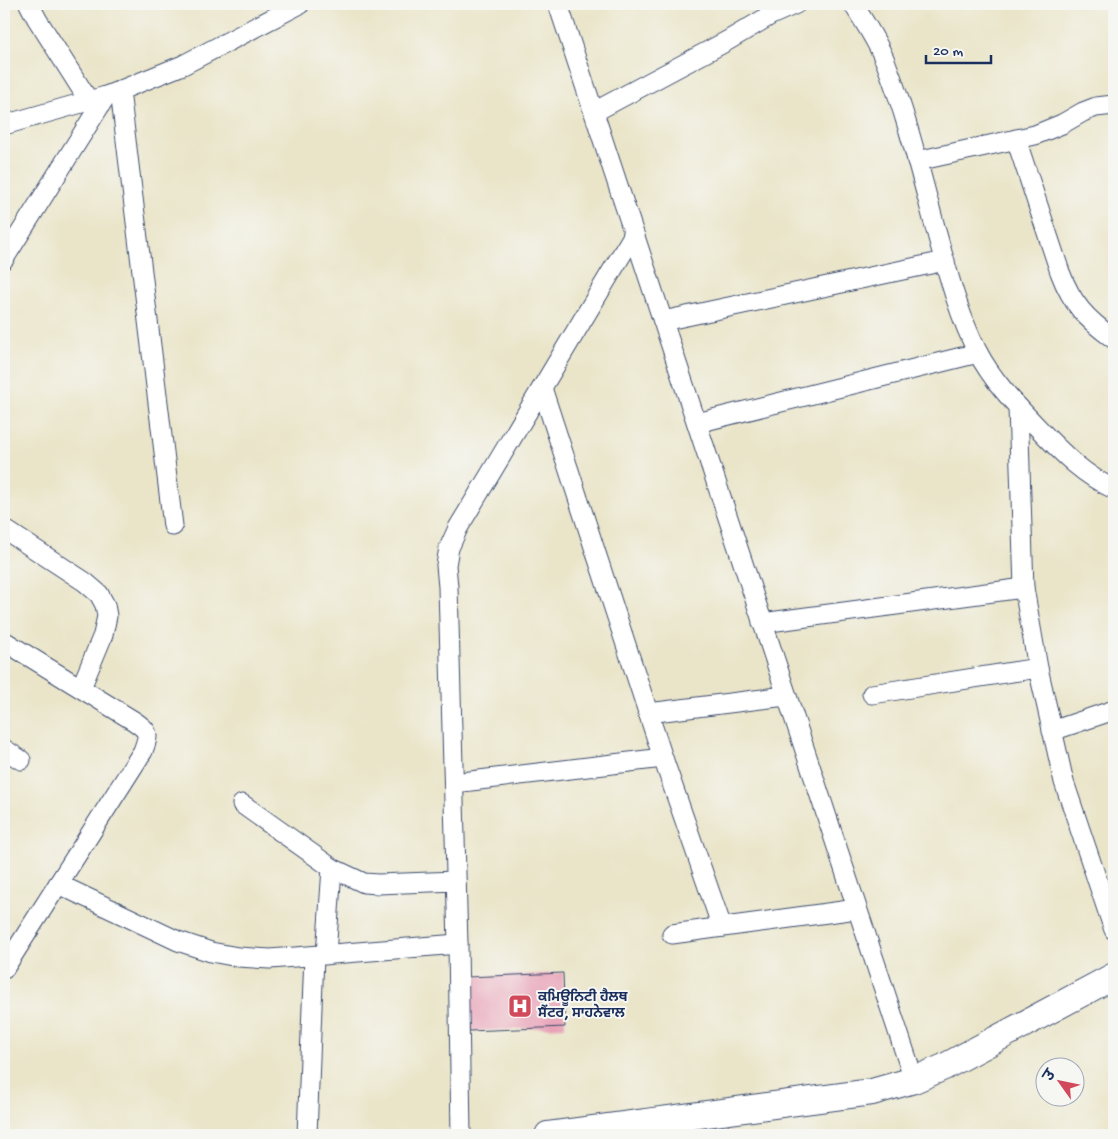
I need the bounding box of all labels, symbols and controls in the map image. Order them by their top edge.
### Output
scale bar [926,32,990,64]
text: 20 m [933,43,963,61]
place label: ਕਮਿਊਨਿਟੀ ਹੈਲਥ ਸੈਂਟਰ, ਸਾਹਨੇਵਾਲ [537,987,629,1023]
hospital icon: ਕਮਿਊਨਿਟੀ ਹੈਲਥ ਸੈਂਟਰ, ਸਾਹਨੇਵਾਲ [507,993,533,1019]
north arrow [1036,1056,1086,1106]
text: उ [1040,1066,1062,1086]

